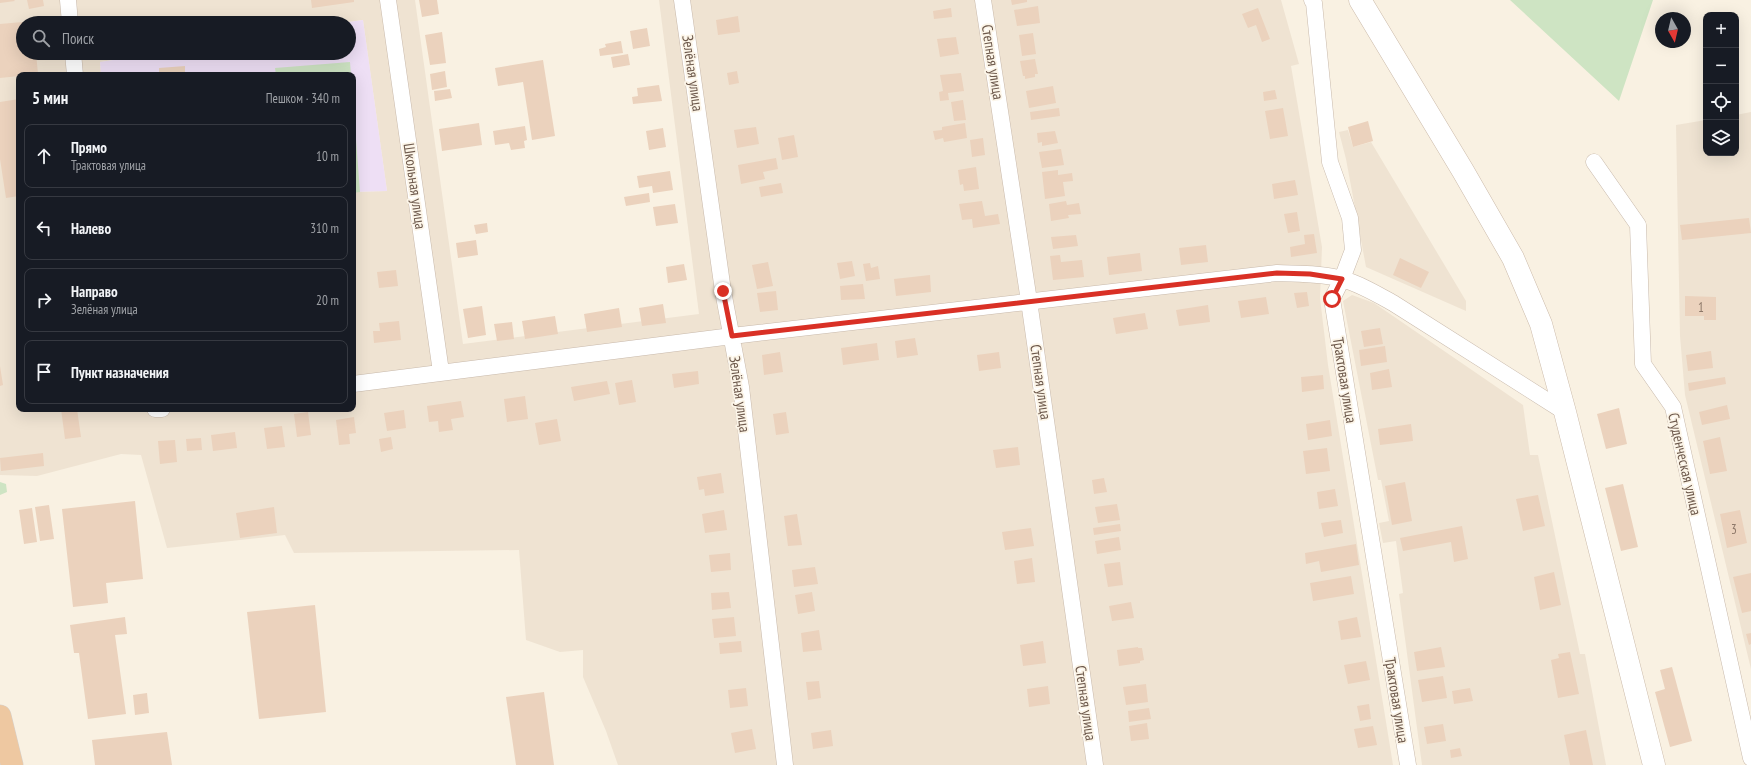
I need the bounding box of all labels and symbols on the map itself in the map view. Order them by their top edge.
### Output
north arrow [1655,12,1691,48]
street label: Степная улица [978,23,1008,101]
street label: Зелёная улица [678,34,708,112]
street label: Школьная улица [400,142,430,230]
route end [714,282,732,300]
route start [1323,290,1341,308]
house number: 1 [1698,299,1704,316]
street label: Трактовая улица [1329,336,1361,424]
street label: Степная улица [1026,343,1056,421]
street label: Зелёная улица [725,355,755,433]
street label: Студенческая улица [1664,411,1706,517]
house number: 3 [1731,521,1737,538]
street label: Трактовая улица [1381,656,1413,744]
street label: Степная улица [1071,664,1101,742]

